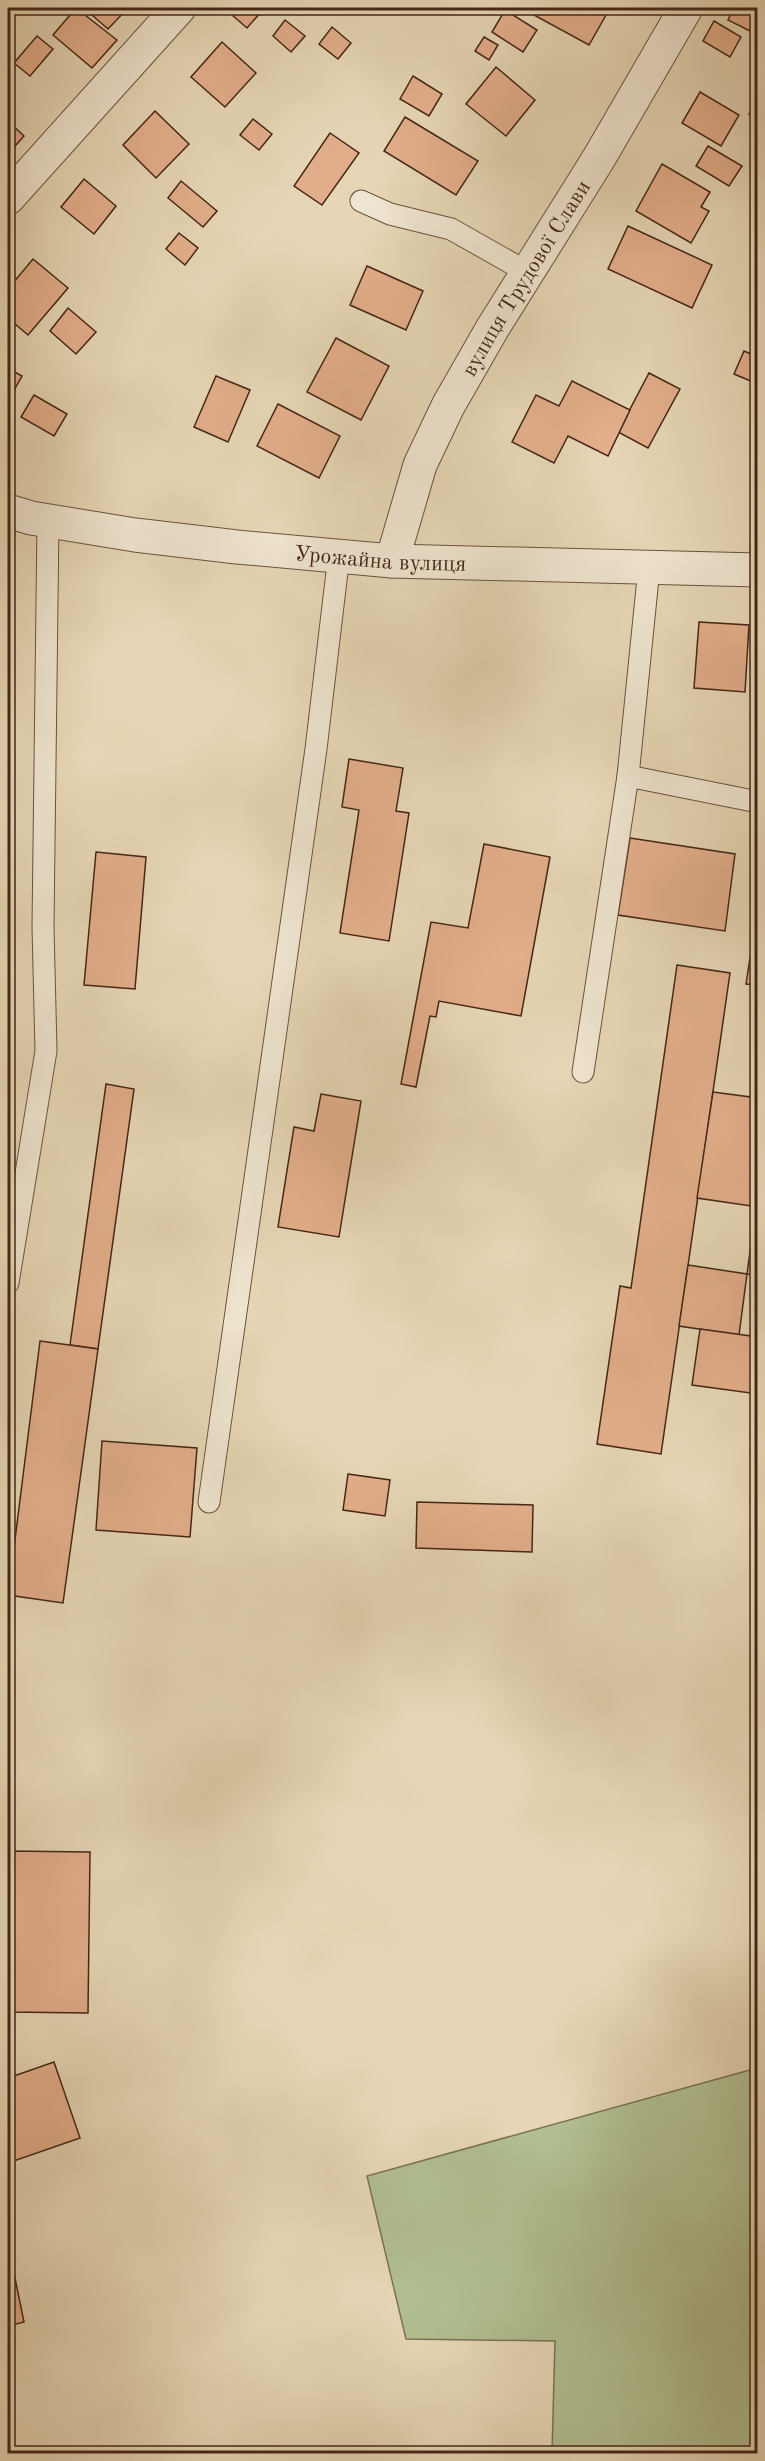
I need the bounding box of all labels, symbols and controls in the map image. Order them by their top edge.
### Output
street label: вулиця Трудової Слави [458,177,595,380]
street label: Урожайна вулиця [293,543,467,576]

